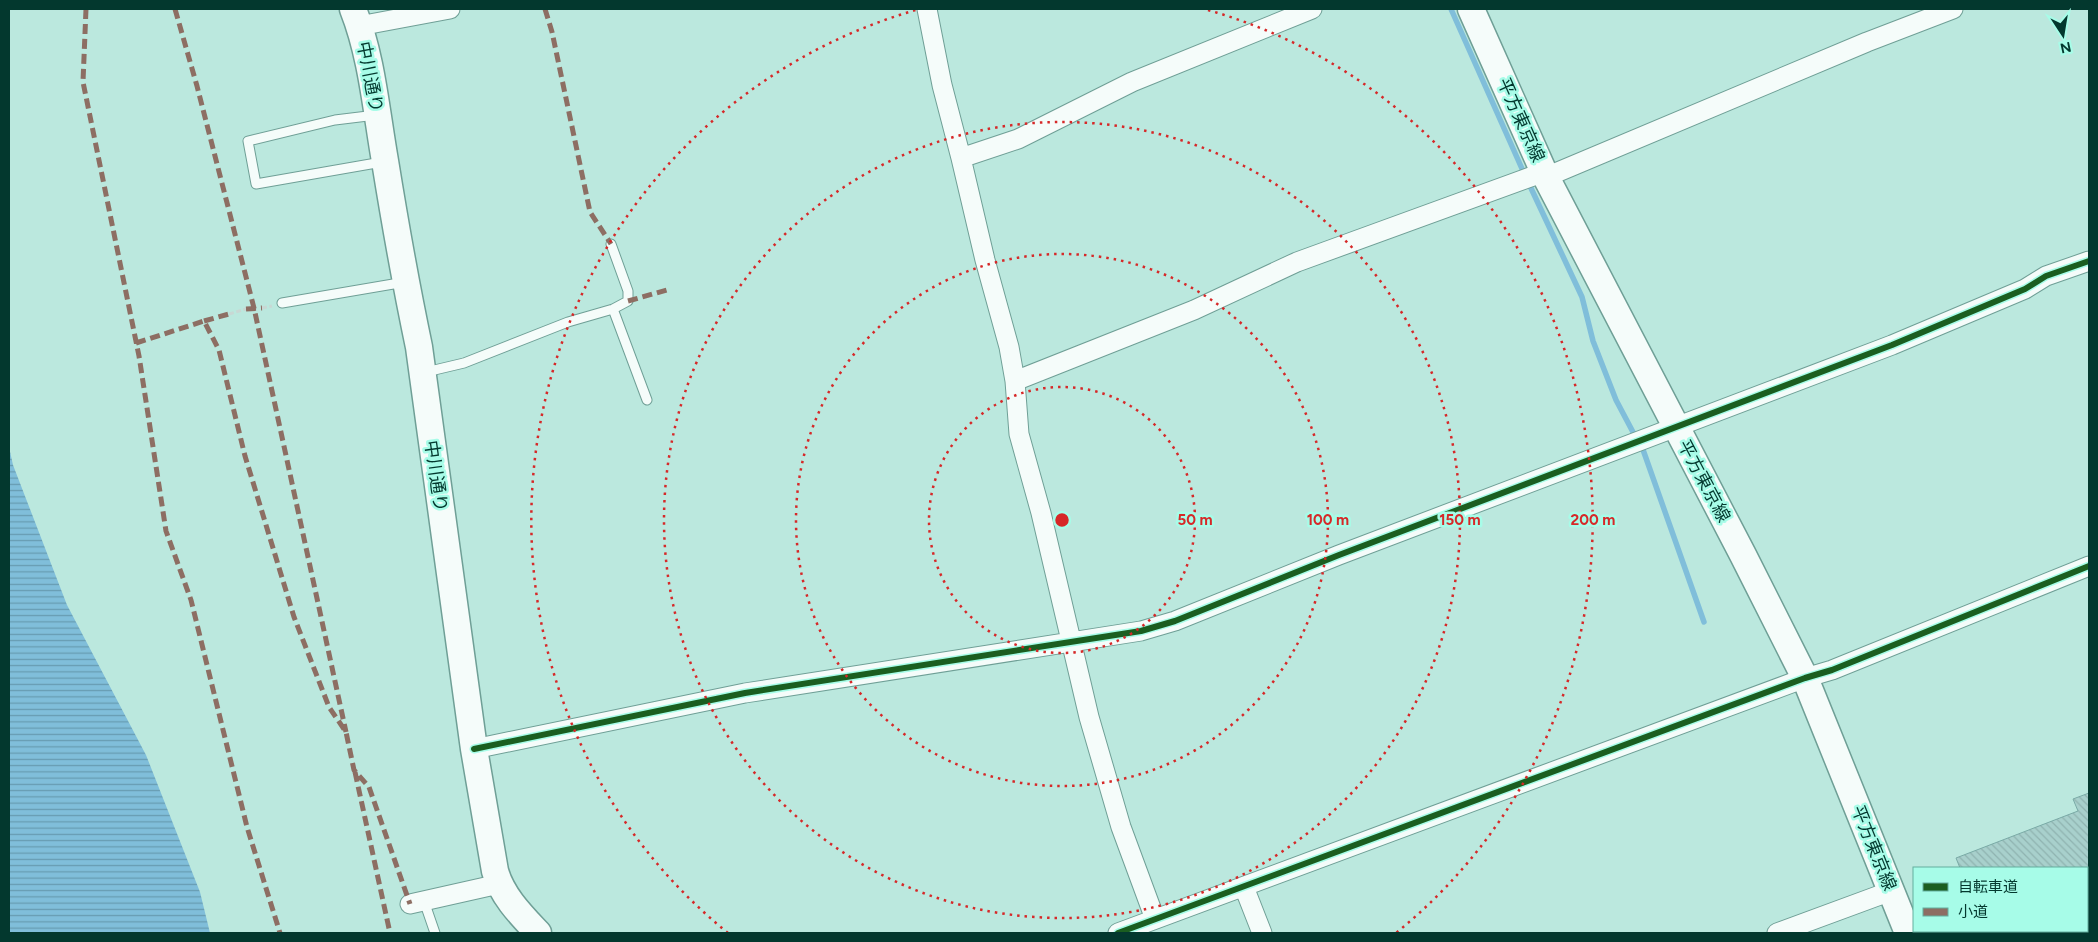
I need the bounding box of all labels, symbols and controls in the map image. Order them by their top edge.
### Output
north arrow [2038,10,2088,60]
text: N [2059,38,2073,57]
street label: 中川通り [352,40,388,114]
street label: 平方東京線 [1493,74,1549,166]
street label: 平方東京線 [1673,436,1735,526]
street label: 中川通り [420,439,452,513]
centre of rings [1053,511,1071,529]
text: 50 m [1177,511,1213,529]
text: 100 m [1307,511,1349,529]
text: 150 m [1439,511,1481,529]
text: 200 m [1571,511,1615,529]
street label: 平方東京線 [1847,802,1901,894]
legend [1913,867,2088,932]
text: 自転車道 [1958,878,2018,896]
text: 小道 [1958,903,1988,921]

